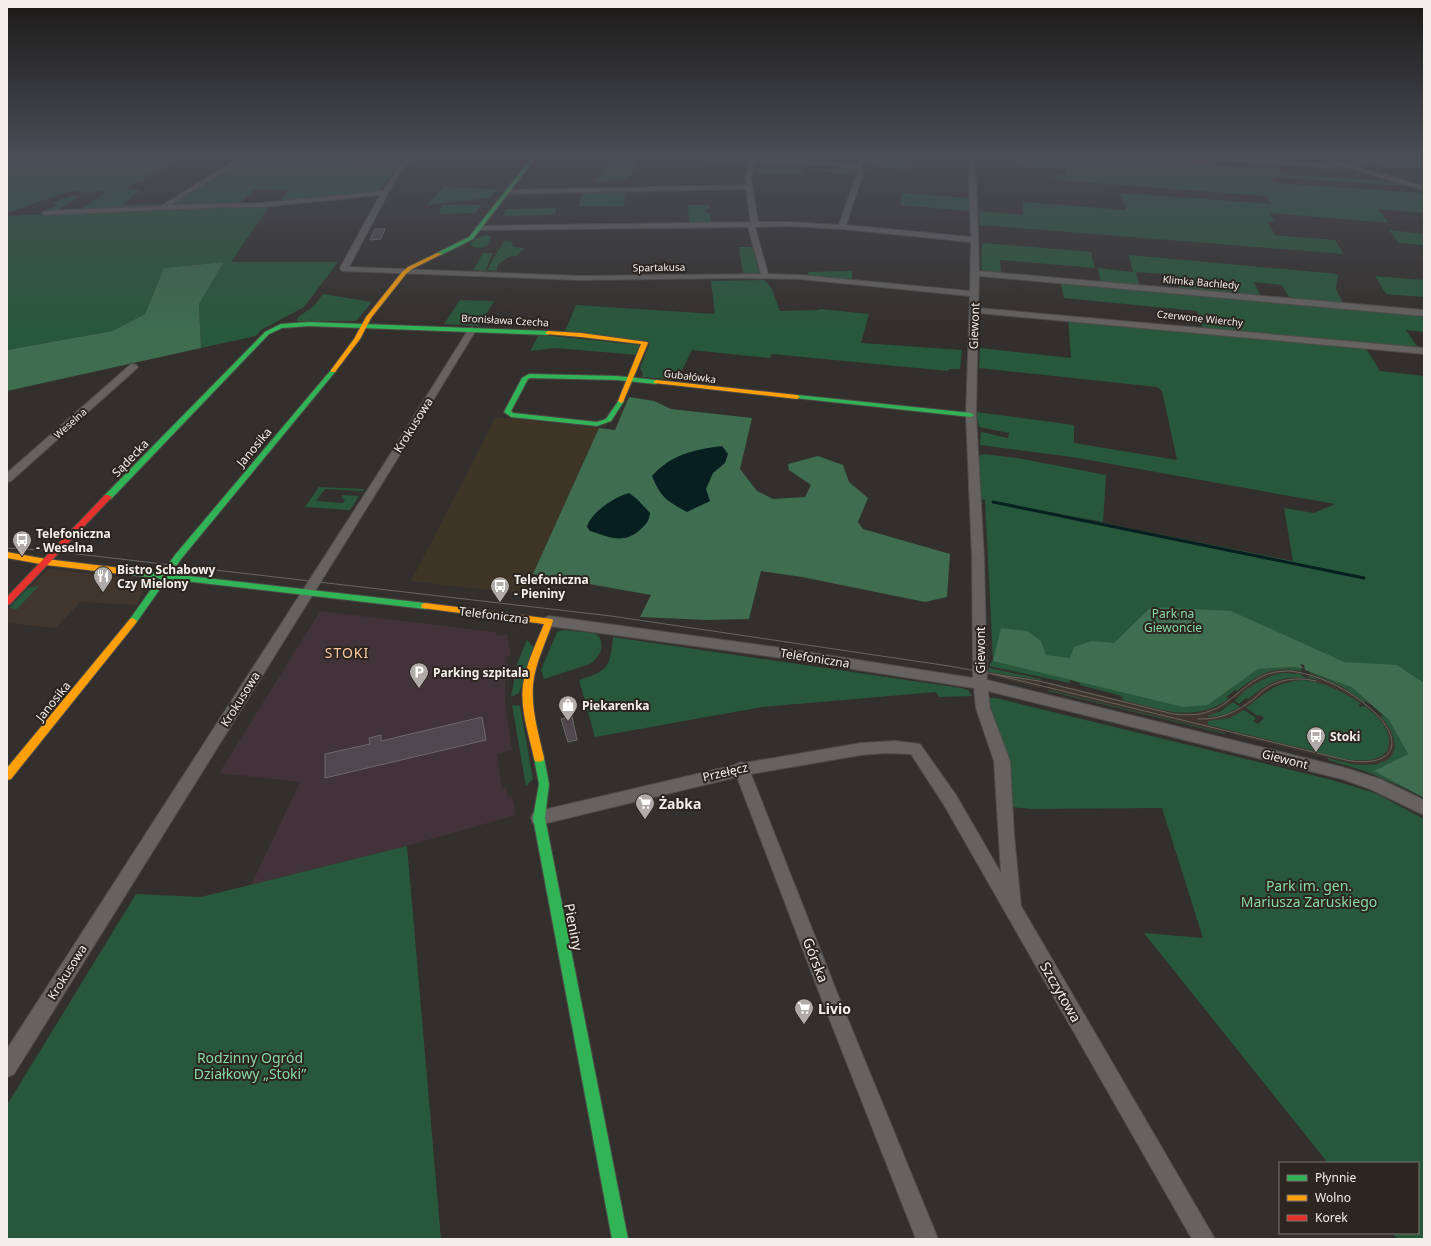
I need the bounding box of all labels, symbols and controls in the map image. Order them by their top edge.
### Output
street label: Spartakusa [633,260,685,274]
street label: Klimka Bachledy [1162,272,1241,292]
street label: Giewont [965,302,983,350]
street label: Czerwone Wierchy [1156,307,1245,330]
street label: Bronisława Czecha [461,311,549,329]
street label: Gubałówka [663,366,717,386]
street label: Krokusowa [389,394,437,456]
street label: Weselna [51,405,89,441]
street label: Janosika [232,424,276,471]
street label: Sądecka [108,435,152,481]
place label: Telefoniczna - Weselna [36,525,111,556]
bus stop icon: Telefoniczna - Weselna [11,529,33,557]
place label: Bistro Schabowy Czy Mielony [117,561,215,592]
restaurant icon: Bistro Schabowy Czy Mielony [92,565,114,593]
place label: Telefoniczna - Pieniny [514,571,589,602]
bus stop icon: Telefoniczna - Pieniny [489,575,511,603]
street label: Telefoniczna [458,602,530,628]
park label: Park na Giewoncie [1144,605,1202,636]
street label: Giewont [972,626,989,673]
district label: STOKI [325,643,369,662]
street label: Telefoniczna [779,644,851,672]
parking icon: Parking szpitala [408,661,430,689]
place label: Parking szpitala [433,664,529,681]
street label: Krokusowa [216,668,264,730]
street label: Janosika [31,678,74,725]
shop icon: Piekarenka [557,694,579,722]
place label: Piekarenka [582,697,650,714]
bus stop icon: Stoki [1305,725,1327,753]
place label: Stoki [1330,728,1360,745]
street label: Giewont [1260,745,1310,773]
street label: Przełęcz [701,758,750,785]
supermarket icon: Żabka [634,792,656,820]
place label: Żabka [659,794,701,813]
park label: Park im. gen. Mariusza Zaruskiego [1241,876,1377,911]
street label: Pieniny [560,902,588,953]
street label: Górska [799,935,833,985]
street label: Krokusowa [43,941,91,1003]
street label: Szczytowa [1036,958,1086,1026]
supermarket icon: Livio [793,997,815,1025]
place label: Livio [818,999,851,1018]
park label: Rodzinny Ogród Działkowy „Stoki” [194,1048,306,1083]
legend [1279,1162,1419,1234]
text: Płynnie [1315,1169,1356,1186]
text: Wolno [1315,1189,1351,1206]
text: Korek [1315,1209,1348,1226]

